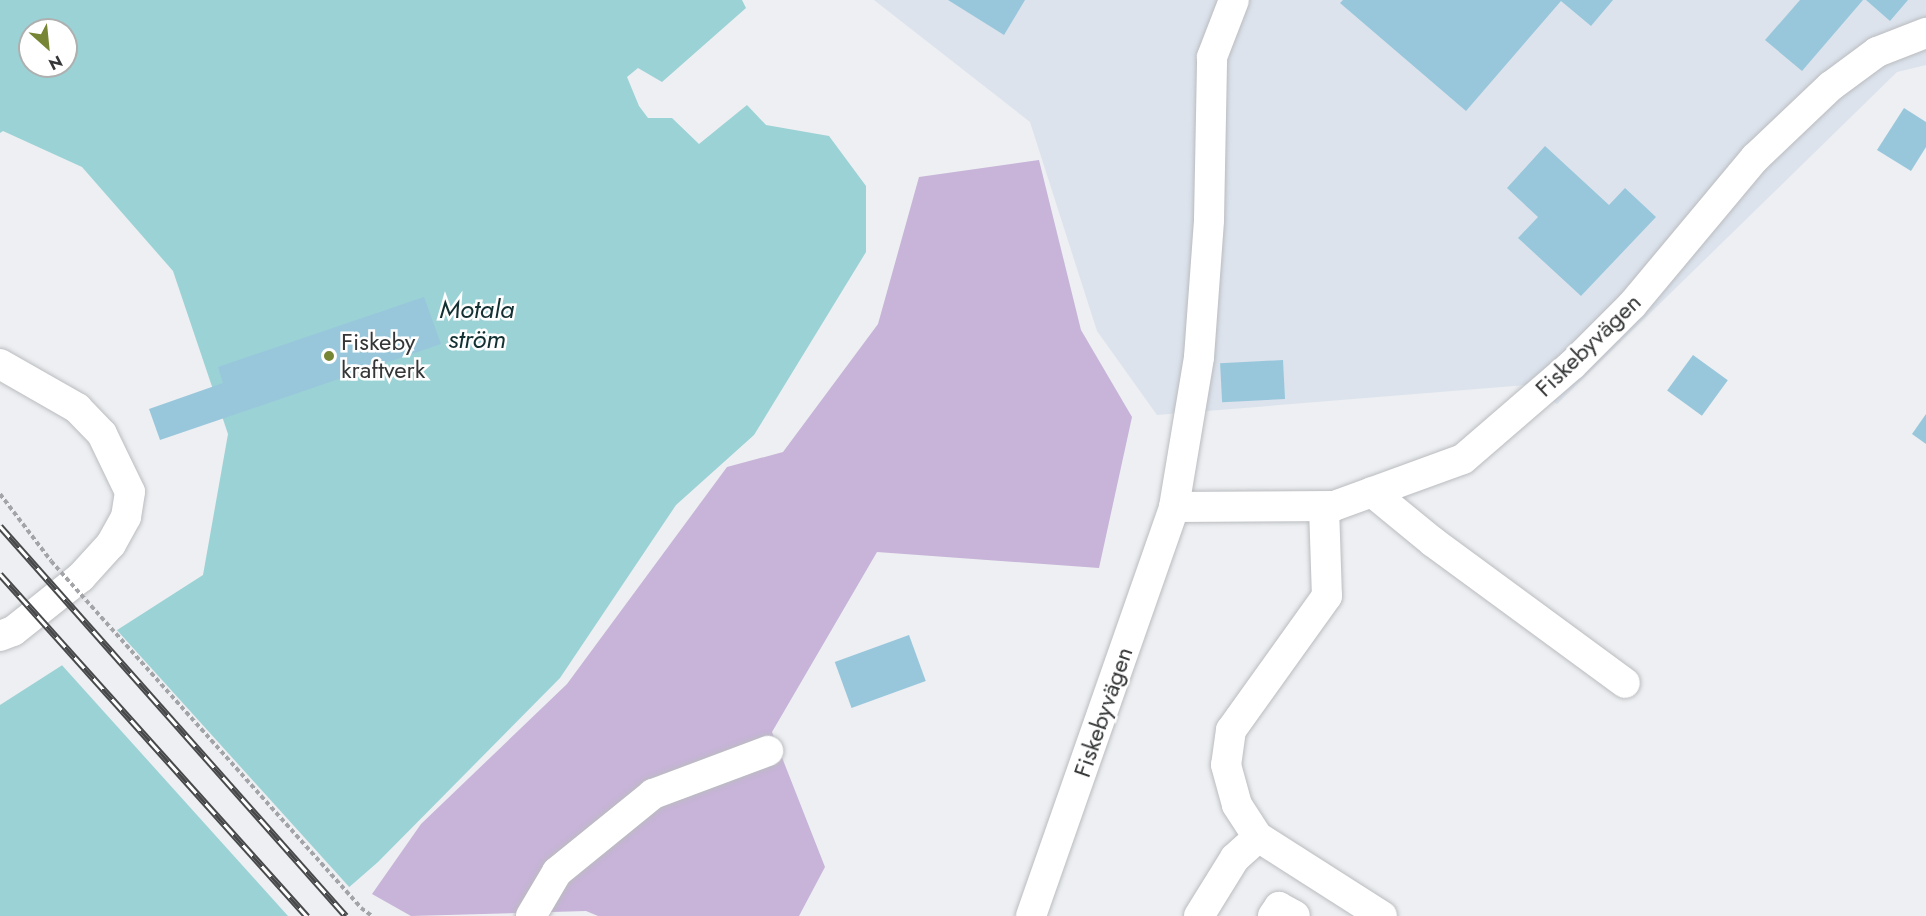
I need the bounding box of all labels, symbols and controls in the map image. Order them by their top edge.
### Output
north arrow [18,18,78,78]
text: N [45,50,66,76]
street label: Fiskebyvägen [1529,287,1647,403]
water label: Motala ström [440,294,514,356]
place label: Fiskeby kraftverk [341,328,425,384]
marker: Fiskeby kraftverk [322,349,336,363]
street label: Fiskebyvägen [1067,643,1139,781]

